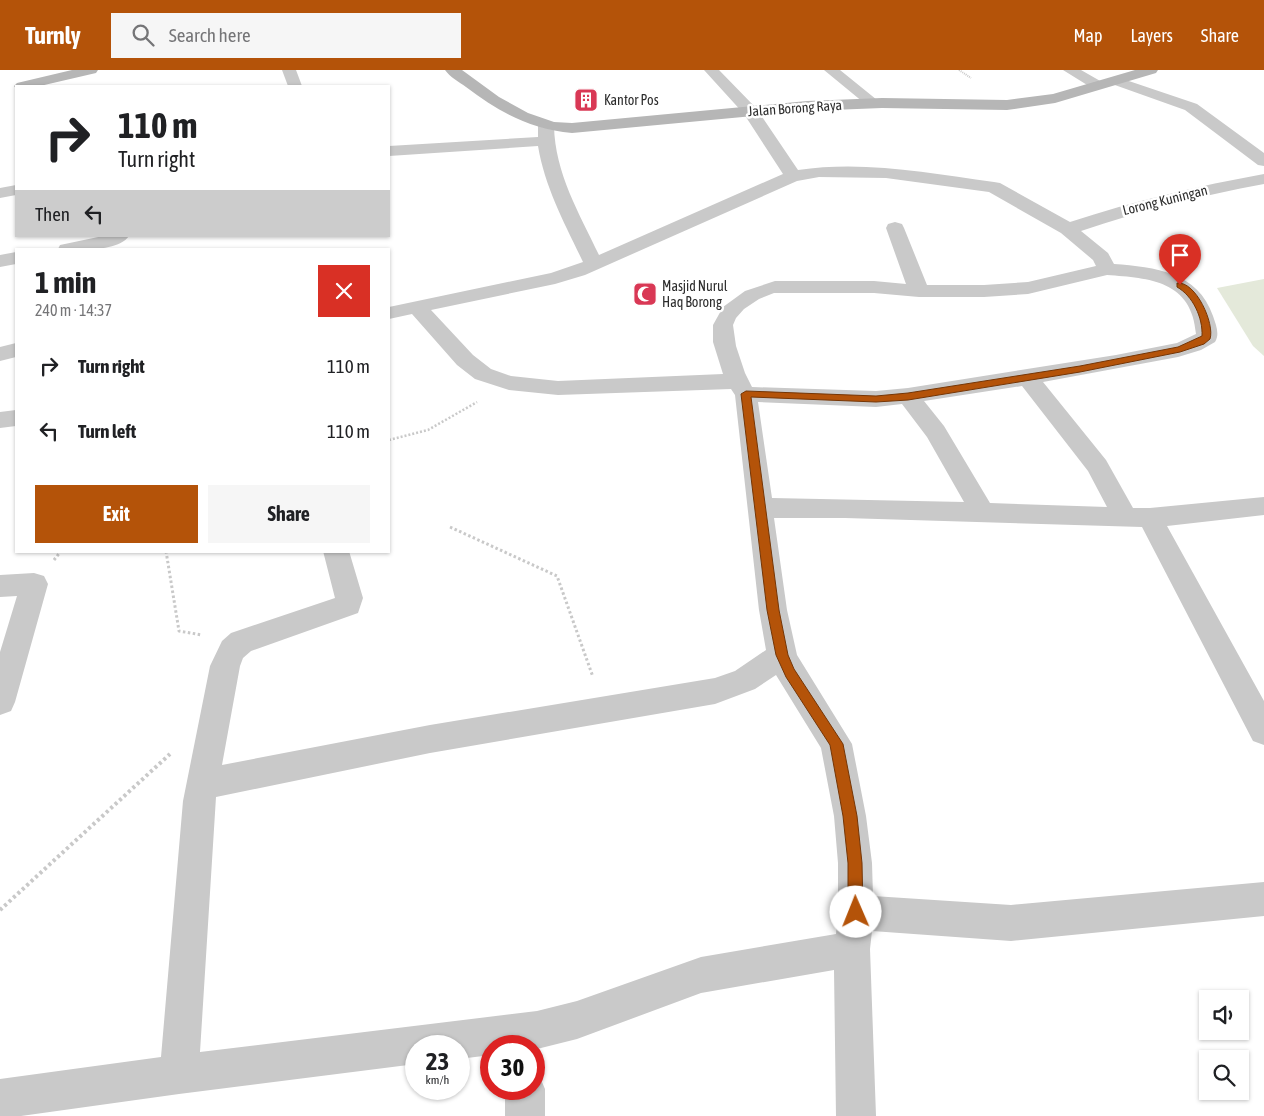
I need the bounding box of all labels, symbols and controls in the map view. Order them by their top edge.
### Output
search box [111,13,461,58]
icon: search [129,21,157,49]
text: Turnly [25,22,81,49]
text: Search here [169,24,251,46]
text: Map [1073,25,1102,46]
text: Layers [1130,25,1173,46]
text: Share [1201,25,1239,46]
building icon: Kantor Pos [573,87,599,113]
place label: Kantor Pos [604,92,659,108]
street label: Jalan Borong Raya [747,97,843,119]
icon: right [35,105,100,170]
text: 110 m [118,105,197,145]
text: Turn right [118,146,195,172]
street label: Lorong Kuningan [1121,182,1209,218]
icon: left [80,200,108,228]
text: Then [35,203,70,225]
pin [1159,234,1201,285]
icon: arrive [1166,241,1194,269]
text: 1 min [35,265,96,299]
button: close [318,265,370,317]
place label: Masjid Nurul Haq Borong [662,278,728,310]
mosque icon: Masjid Nurul Haq Borong [632,281,658,307]
text: 240 m · 14:37 [35,301,112,319]
icon: right [35,352,63,380]
text: Turn right [78,355,145,377]
text: 110 m [327,355,370,377]
icon: left [35,417,63,445]
text: Turn left [78,420,136,442]
text: 110 m [327,420,370,442]
button: Exit [35,485,198,543]
button: Share [208,485,370,543]
position arrow [829,885,881,937]
map controls [1199,990,1249,1100]
button: sound [1199,990,1249,1040]
speed limit sign: 30 [480,1035,545,1100]
text: 23 [426,1047,449,1075]
button: search [1199,1050,1249,1100]
text: km/h [426,1073,449,1087]

